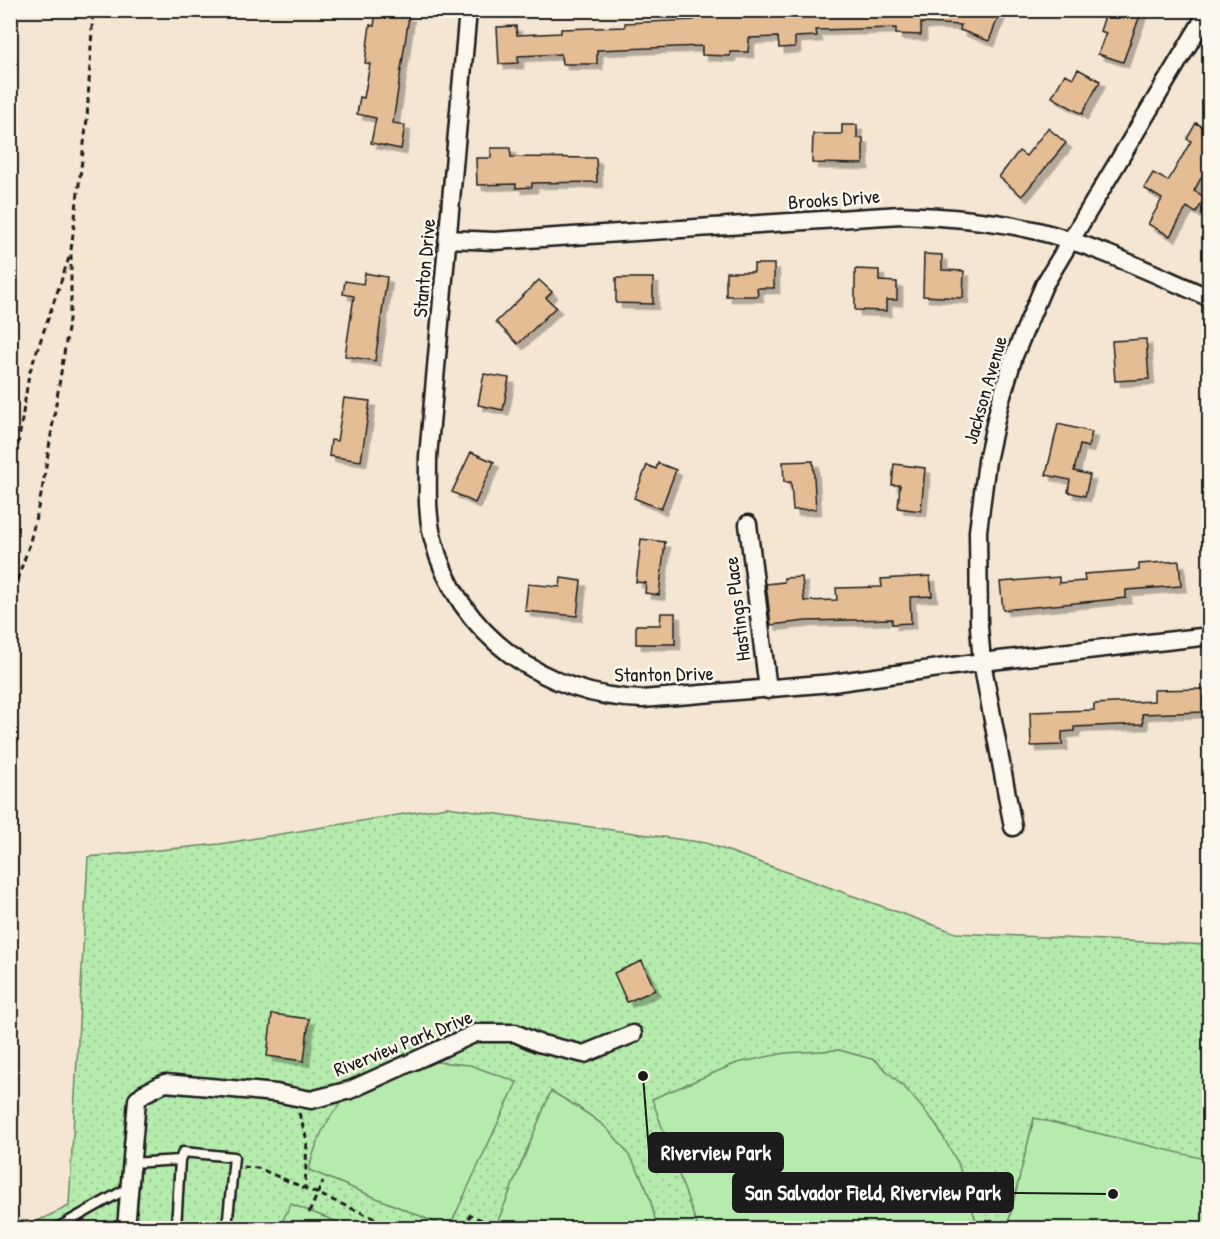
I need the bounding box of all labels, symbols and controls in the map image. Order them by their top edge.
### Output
street label: Brooks Drive [787,182,881,215]
street label: Stanton Drive [406,217,441,319]
street label: Jackson Avenue [956,333,1013,447]
street label: Hastings Place [717,555,756,663]
street label: Stanton Drive [614,659,714,688]
street label: Riverview Park Drive [329,1002,476,1083]
callout: Riverview Park [649,1133,783,1172]
text: Riverview Park [661,1138,771,1167]
callout: San Salvador Field, Riverview Park [733,1173,1013,1212]
text: San Salvador Field, Riverview Park [745,1178,1001,1207]

